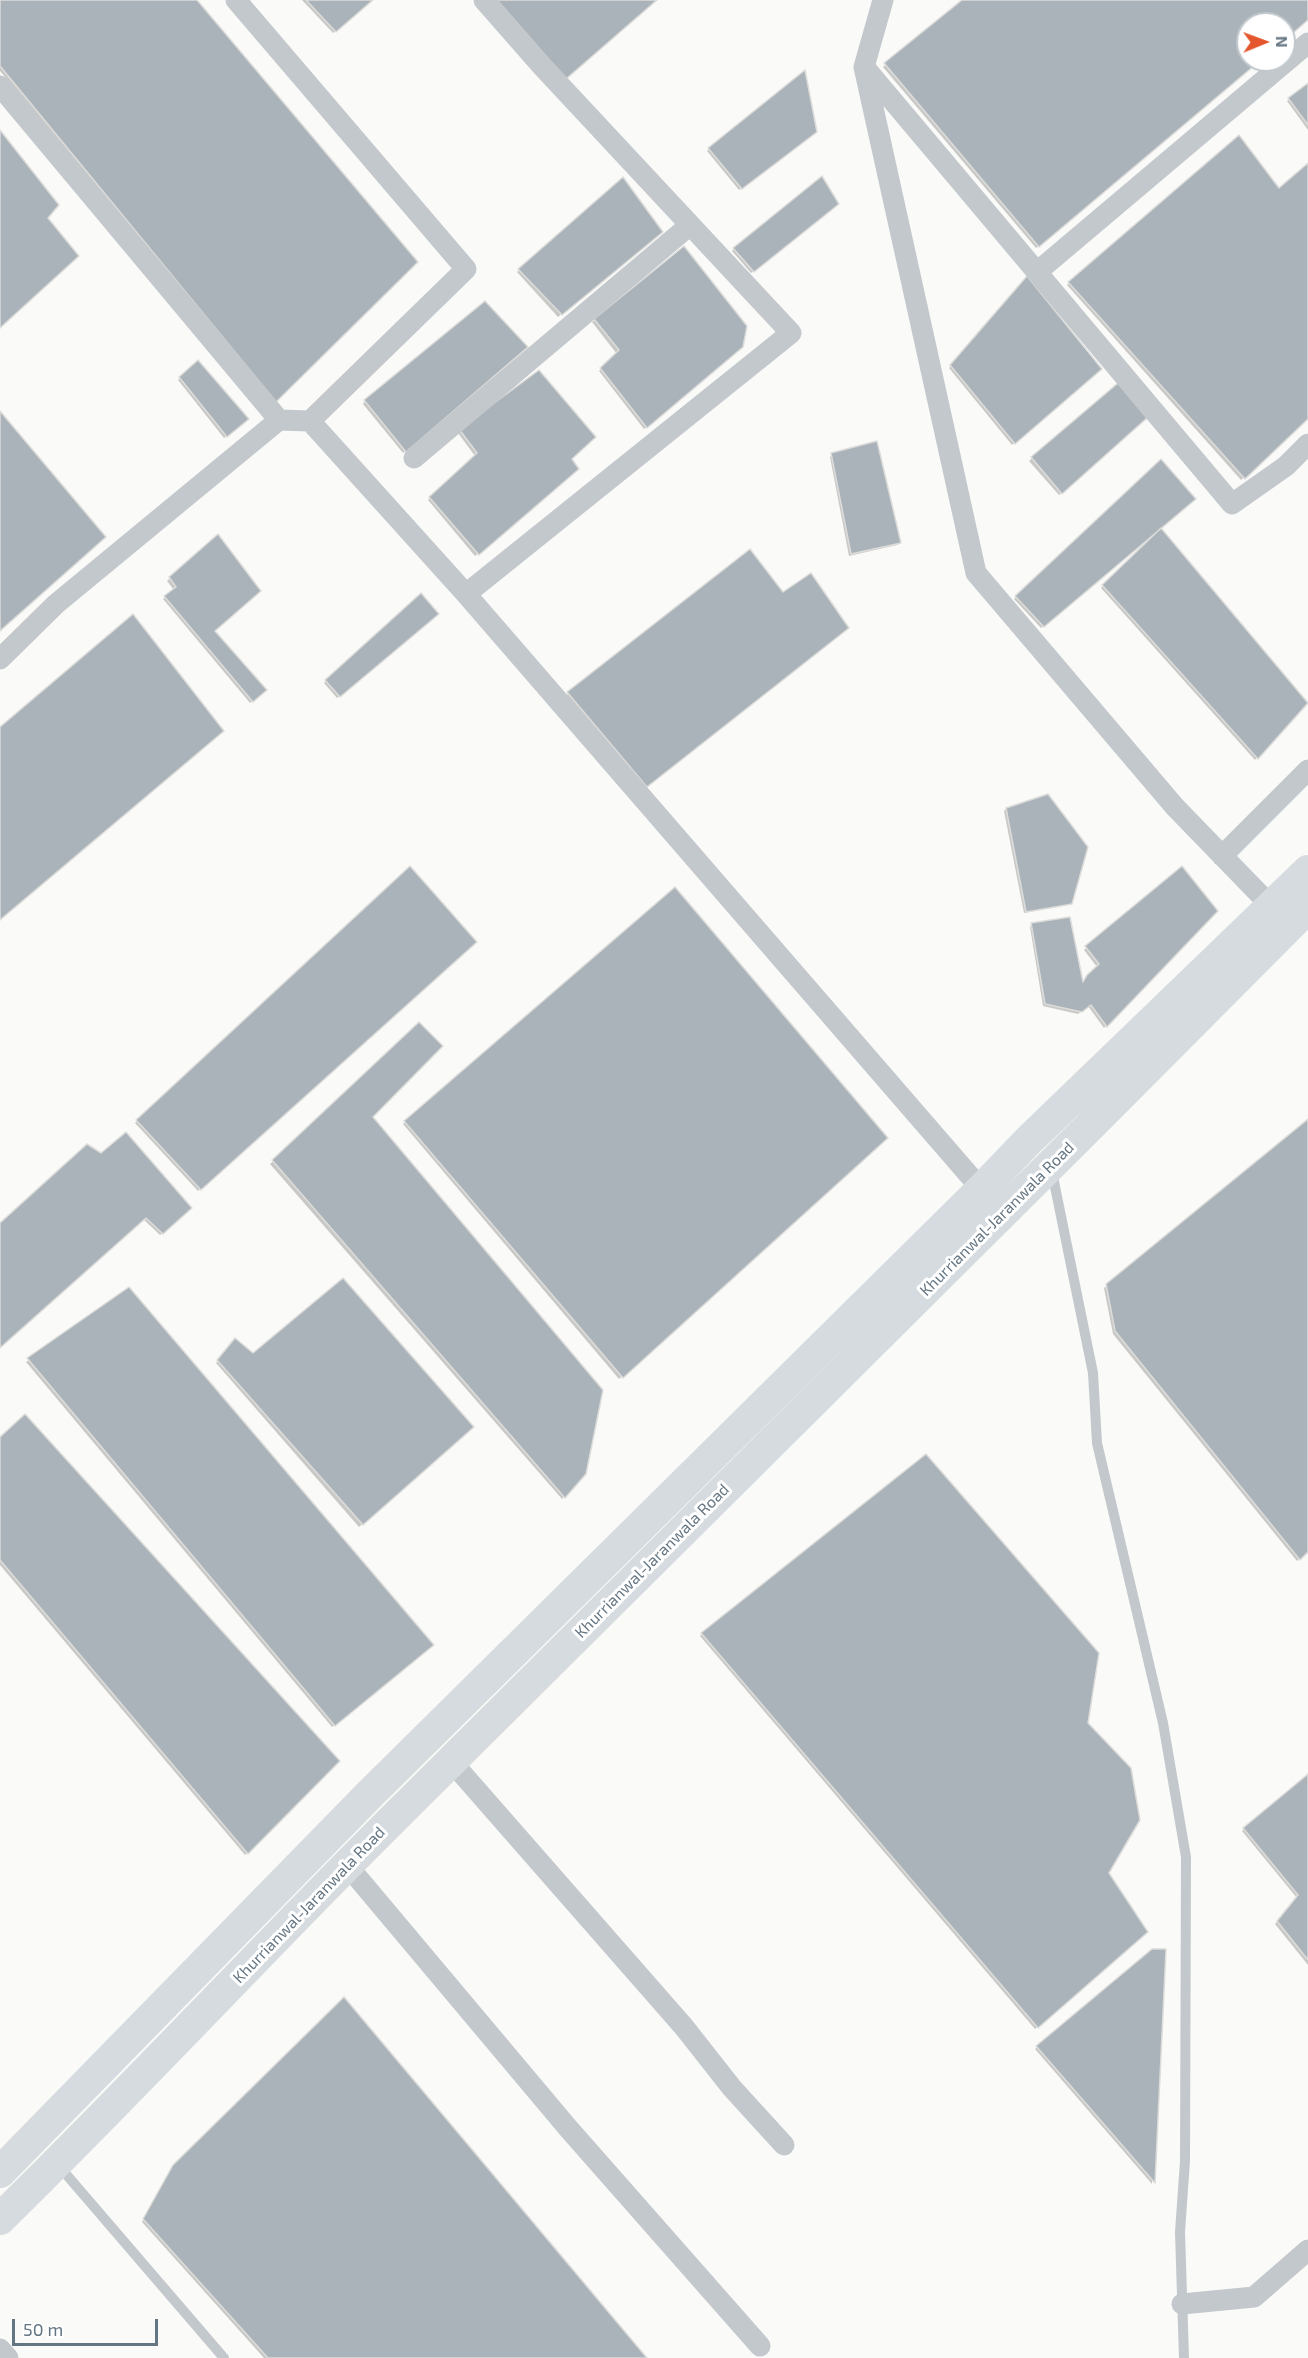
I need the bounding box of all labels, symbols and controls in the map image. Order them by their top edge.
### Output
north arrow [1236,12,1296,72]
text: N [1273,36,1292,48]
street label: Khurrianwal-Jaranwala Road [916,1138,1078,1300]
street label: Khurrianwal-Jaranwala Road [571,1480,733,1642]
street label: Khurrianwal-Jaranwala Road [229,1823,389,1987]
scale bar [15,2307,160,2345]
text: 50 m [23,2318,63,2340]

